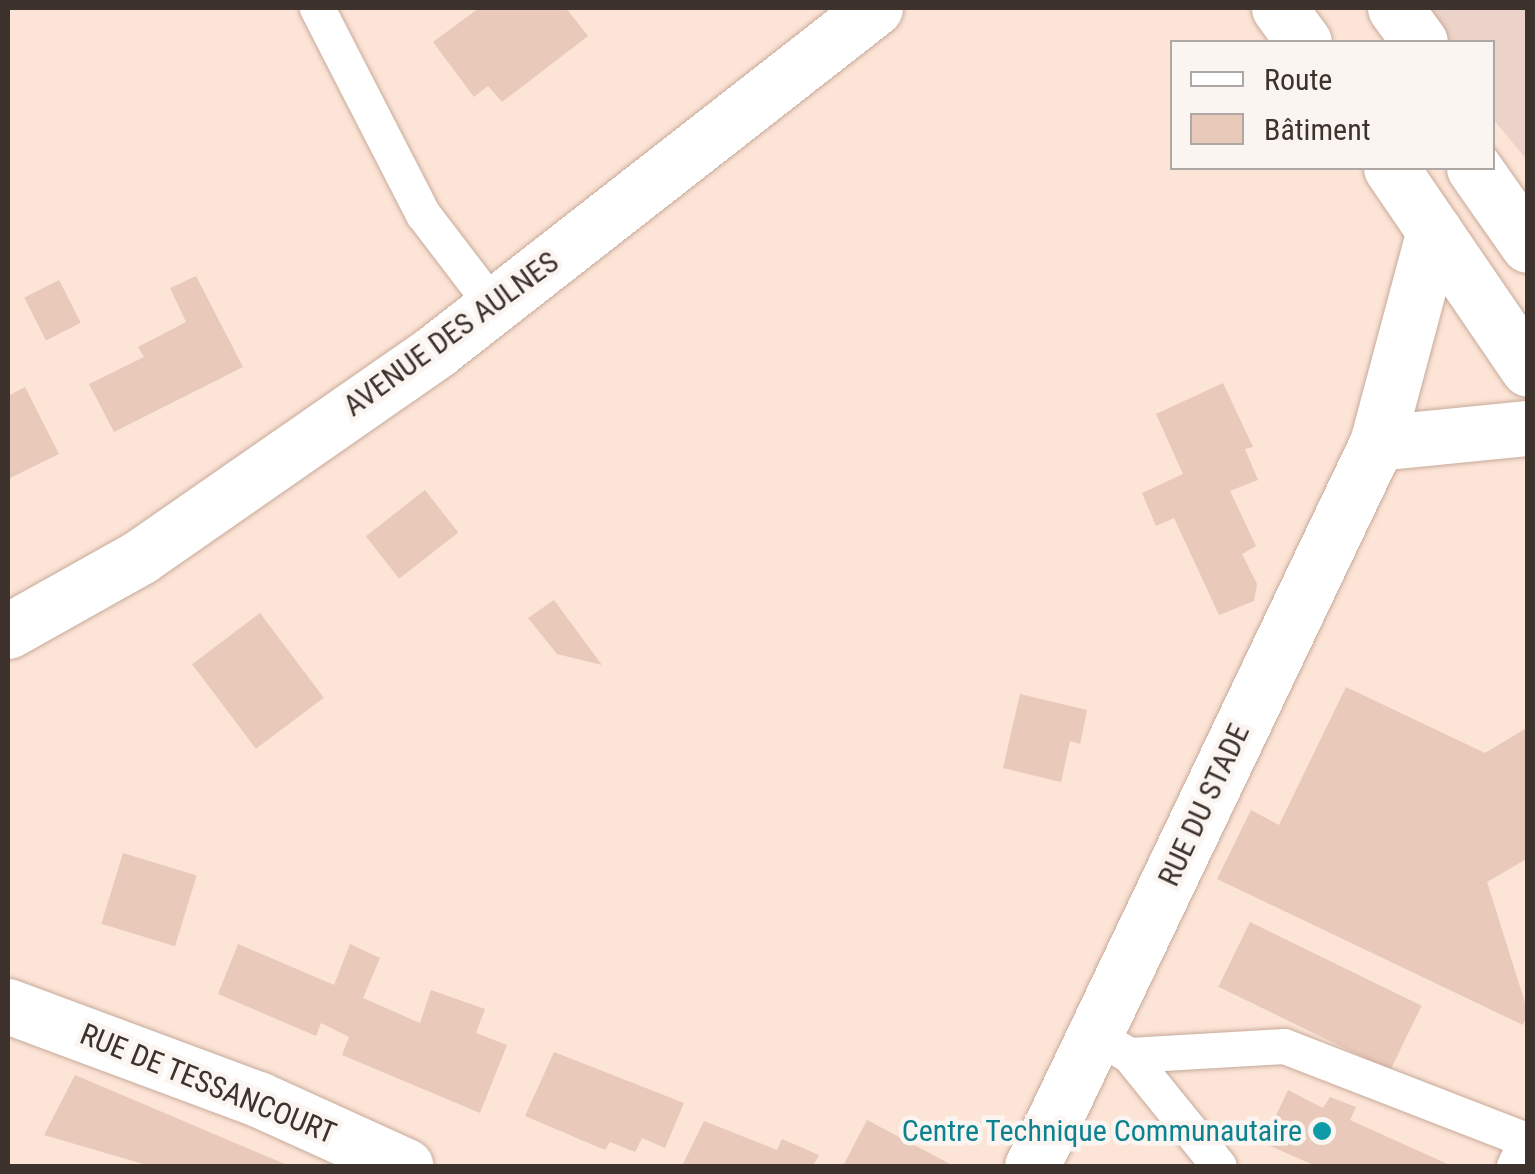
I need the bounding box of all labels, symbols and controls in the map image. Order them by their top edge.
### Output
legend [1170,40,1495,170]
text: Route [1264,62,1332,97]
text: Bâtiment [1264,112,1371,147]
street label: AVENUE DES AULNES [337,244,565,424]
street label: RUE DU STADE [1151,718,1257,892]
street label: RUE DE TESSANCOURT [75,1016,341,1152]
place label: Centre Technique Communautaire [901,1113,1302,1149]
marker: Centre Technique Communautaire [1311,1120,1333,1142]

